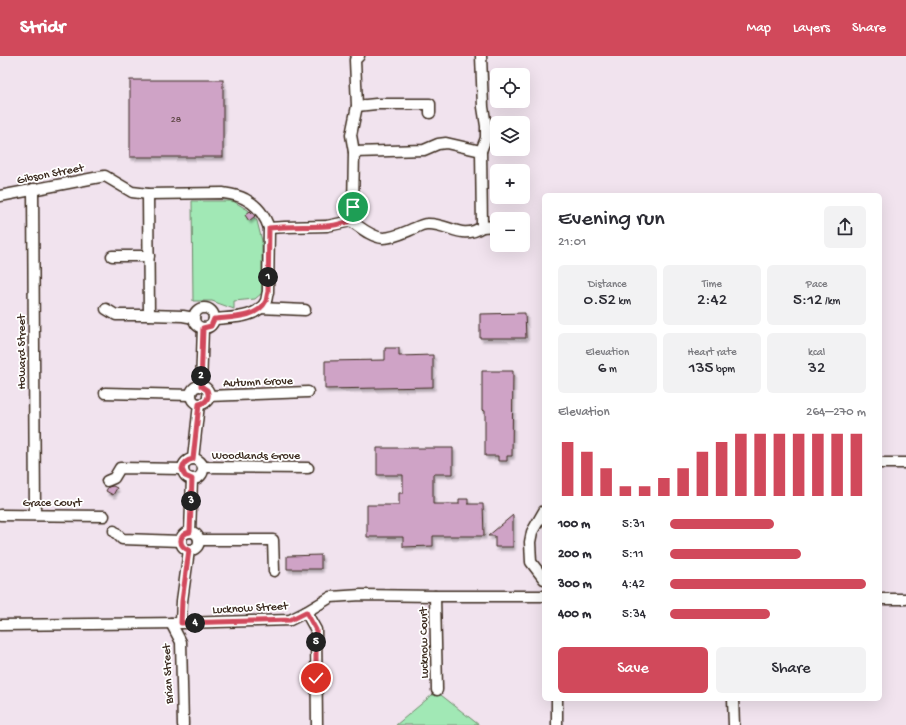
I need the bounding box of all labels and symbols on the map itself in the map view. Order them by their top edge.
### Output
house number: 28 [171,114,182,126]
street label: Gibson Street [16,161,86,188]
pin [336,190,370,224]
pin: 1 [258,267,278,287]
street label: Howard Street [16,313,30,390]
pin: 2 [191,366,211,386]
street label: Autumn Grove [223,375,294,391]
street label: Woodlands Grove [212,450,301,464]
pin: 3 [181,491,201,511]
street label: Grace Court [22,497,83,511]
street label: Lucknow Street [212,600,289,618]
street label: Lucknow Court [417,606,433,679]
pin: 4 [185,613,205,633]
pin: 5 [306,632,326,652]
street label: Brian Street [160,642,178,705]
pin [299,661,333,695]

